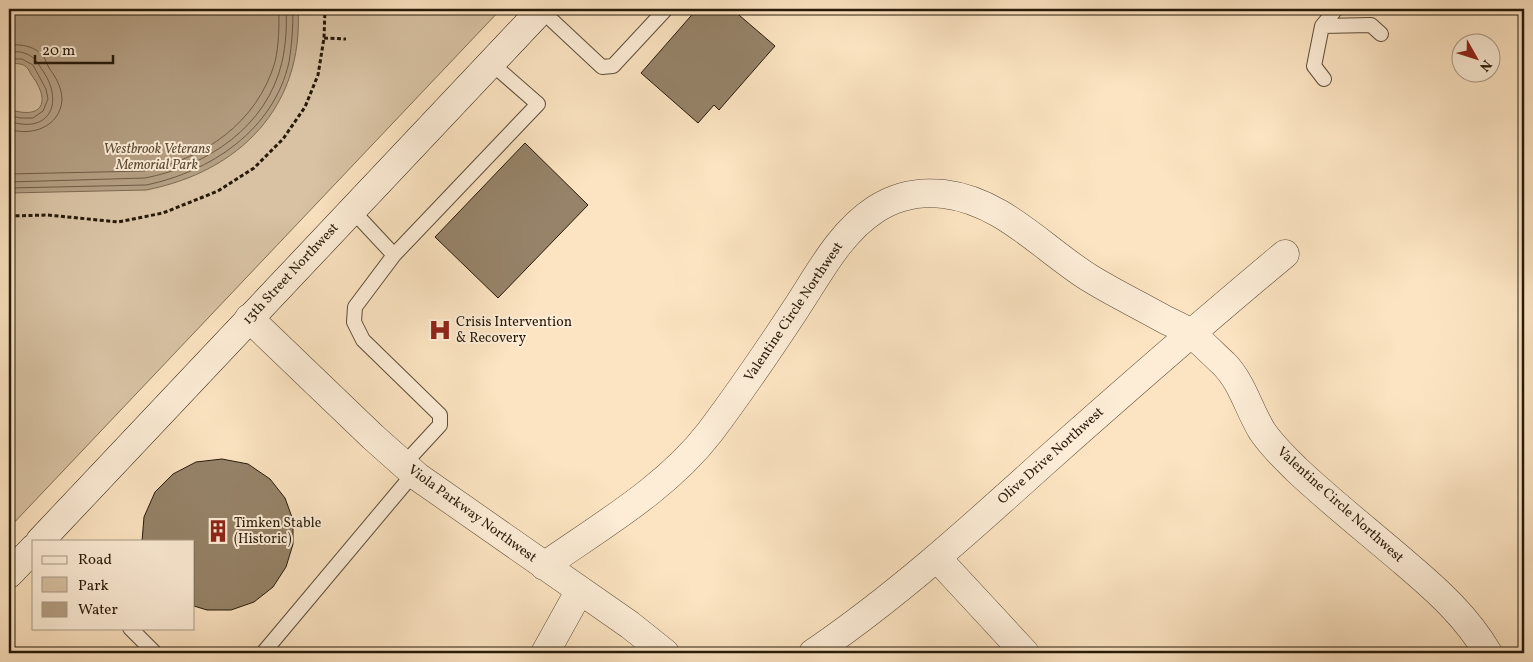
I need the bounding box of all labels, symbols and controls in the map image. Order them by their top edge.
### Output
scale bar [35,32,112,64]
north arrow [1450,32,1500,82]
text: 20 m [42,41,75,62]
text: N [1474,55,1496,75]
park label: Westbrook Veterans Memorial Park [104,140,210,175]
street label: 13th Street Northwest [239,219,343,329]
street label: Valentine Circle Northwest [740,238,848,386]
place label: Crisis Intervention & Recovery [456,313,572,348]
hospital icon: Crisis Intervention & Recovery [427,317,453,343]
street label: Olive Drive Northwest [994,403,1108,509]
street label: Valentine Circle Northwest [1272,443,1408,567]
street label: Viola Parkway Northwest [404,461,540,567]
place label: Timken Stable (Historic) [234,514,322,549]
building icon: Timken Stable (Historic) [205,518,231,544]
legend [32,540,195,630]
text: Road [78,550,112,571]
text: Park [78,576,109,597]
text: Water [78,600,118,621]

